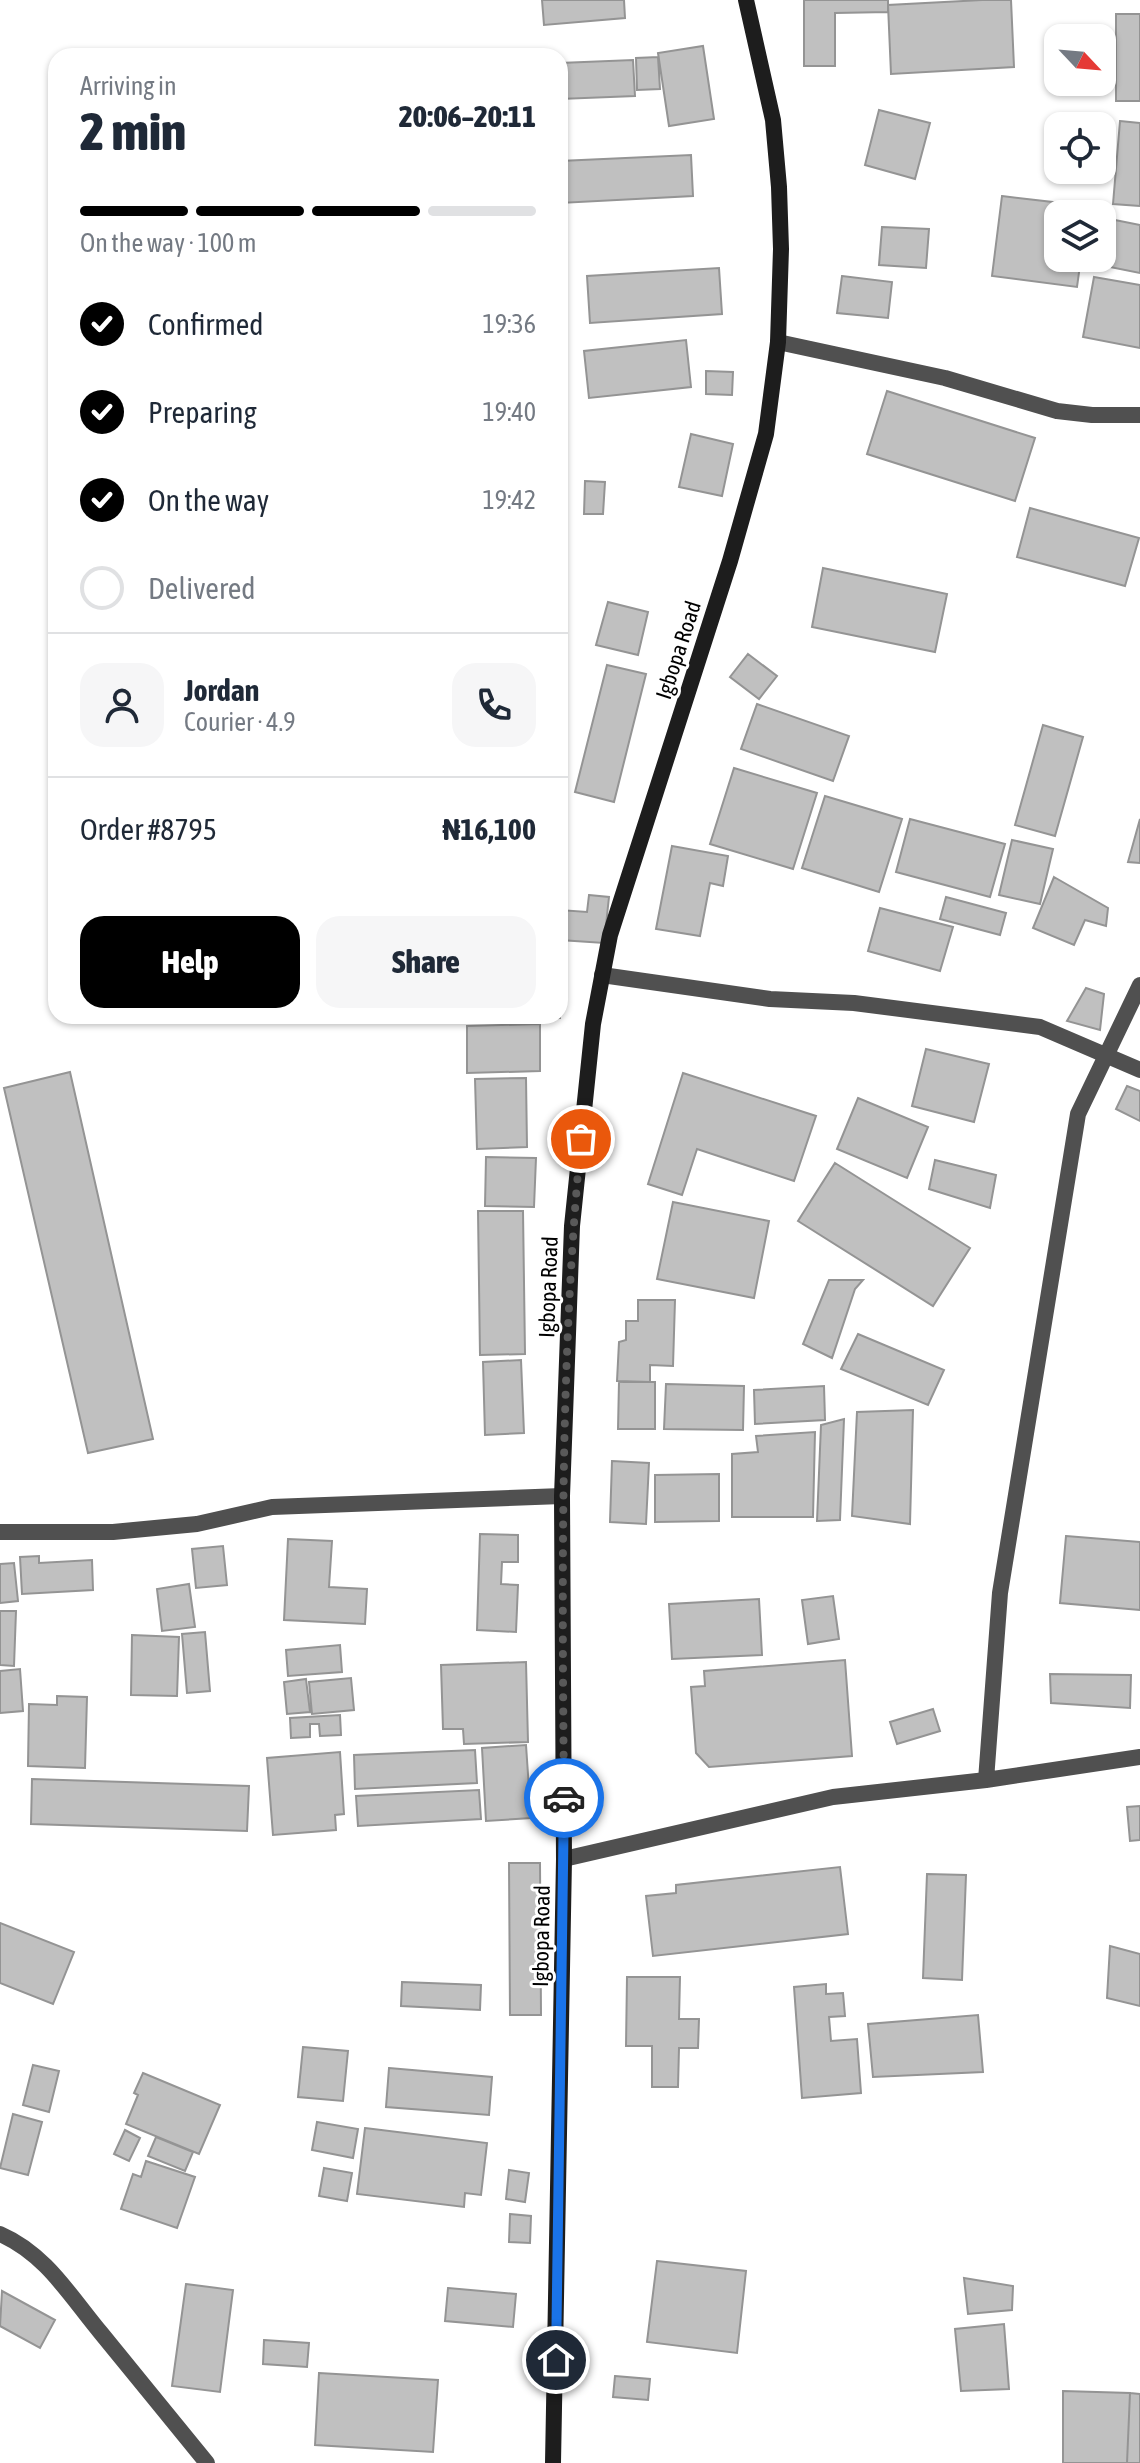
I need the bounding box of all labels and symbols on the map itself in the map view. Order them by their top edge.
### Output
north arrow [1044,24,1116,96]
street label: Igbopa Road [650,598,706,702]
pin [547,1105,615,1173]
street label: Igbopa Road [533,1236,563,1338]
courier [524,1758,604,1838]
street label: Igbopa Road [527,1885,555,1987]
pin [522,2326,590,2394]

